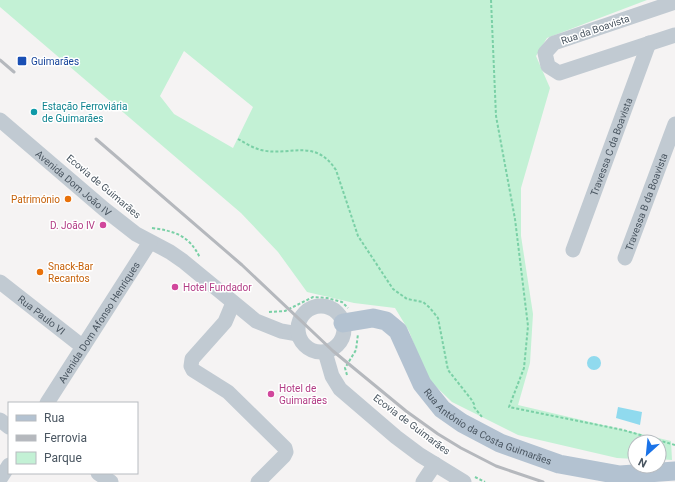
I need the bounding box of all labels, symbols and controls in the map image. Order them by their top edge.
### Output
street label: Rua da Boavista [560,13,631,46]
marker: Guimarães [16,55,28,67]
place label: Guimarães [31,56,79,67]
street label: Travessa C da Boavista [588,96,634,197]
place label: Estação Ferroviária de Guimarães [42,101,127,124]
marker: Estação Ferroviária de Guimarães [29,107,39,117]
street label: Avenida Dom João IV [34,148,114,219]
street label: Ecovia de Guimarães [64,152,143,221]
street label: Travessa B da Boavista [623,152,670,252]
place label: Património [11,194,60,205]
marker: Património [63,194,73,204]
place label: D. João IV [50,220,96,231]
marker: D. João IV [98,220,108,230]
street label: Avenida Dom Afonso Henriques [56,260,142,385]
place label: Snack-Bar Recantos [48,261,94,284]
marker: Snack-Bar Recantos [35,267,45,277]
marker: Hotel Fundador [170,282,180,292]
place label: Hotel Fundador [183,282,252,293]
street label: Rua Paulo VI [16,293,67,337]
place label: Hotel de Guimarães [279,383,327,406]
street label: Rua António da Costa Guimarães [422,386,553,467]
marker: Hotel de Guimarães [266,389,276,399]
street label: Ecovia de Guimarães [371,392,452,457]
legend [8,402,138,474]
text: Rua [44,411,65,425]
text: Ferrovia [44,431,87,445]
north arrow [627,434,667,474]
text: Parque [44,451,82,465]
text: N [636,455,649,470]

